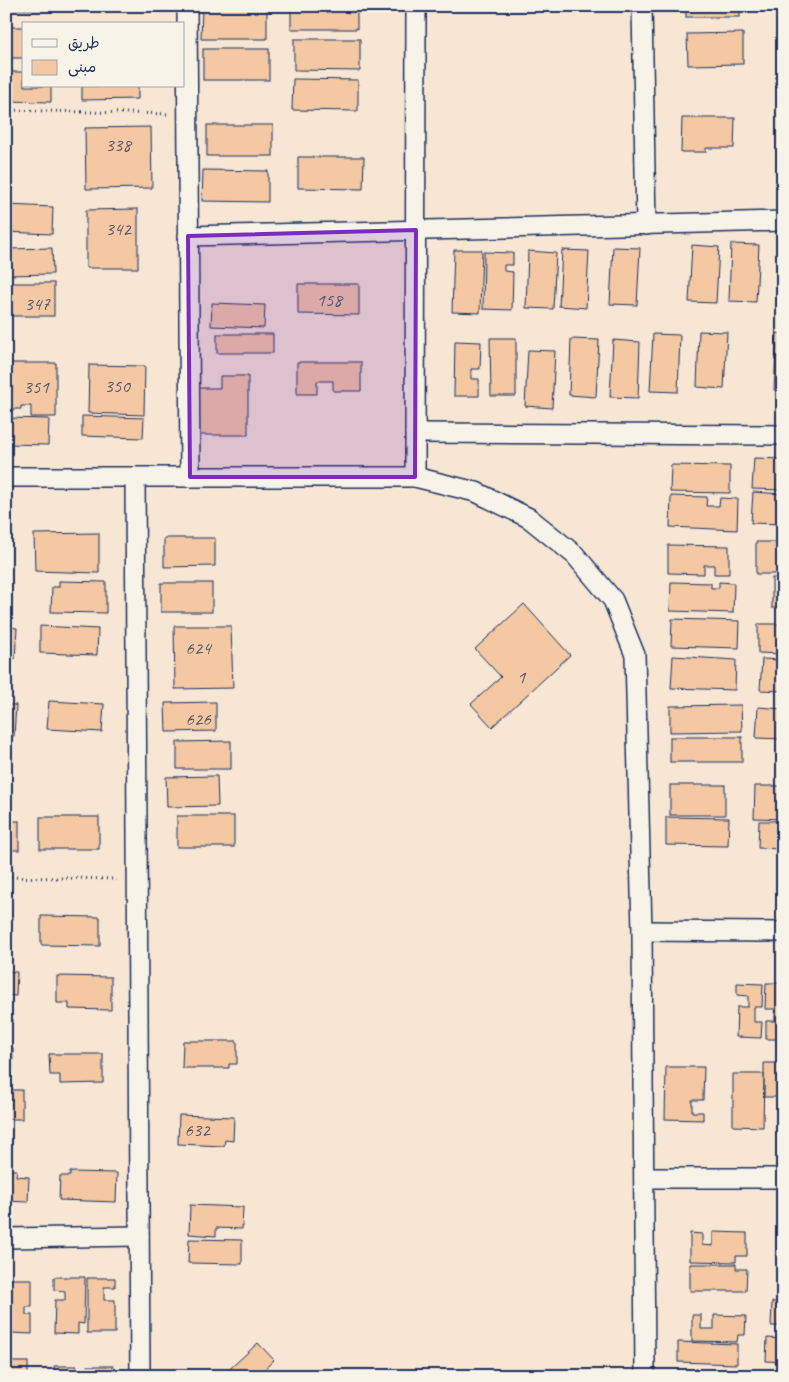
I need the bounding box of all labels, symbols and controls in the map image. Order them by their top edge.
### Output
legend [22,22,185,88]
text: طريق [68,34,100,53]
text: مبنى [68,58,96,77]
house number: 338 [105,133,133,157]
house number: 342 [105,217,132,241]
house number: 158 [316,288,344,312]
house number: 347 [24,292,51,316]
house number: 350 [104,374,131,398]
house number: 351 [23,375,50,399]
house number: 624 [185,636,213,660]
house number: 1 [517,665,527,689]
house number: 626 [185,707,212,731]
house number: 632 [184,1118,211,1142]

